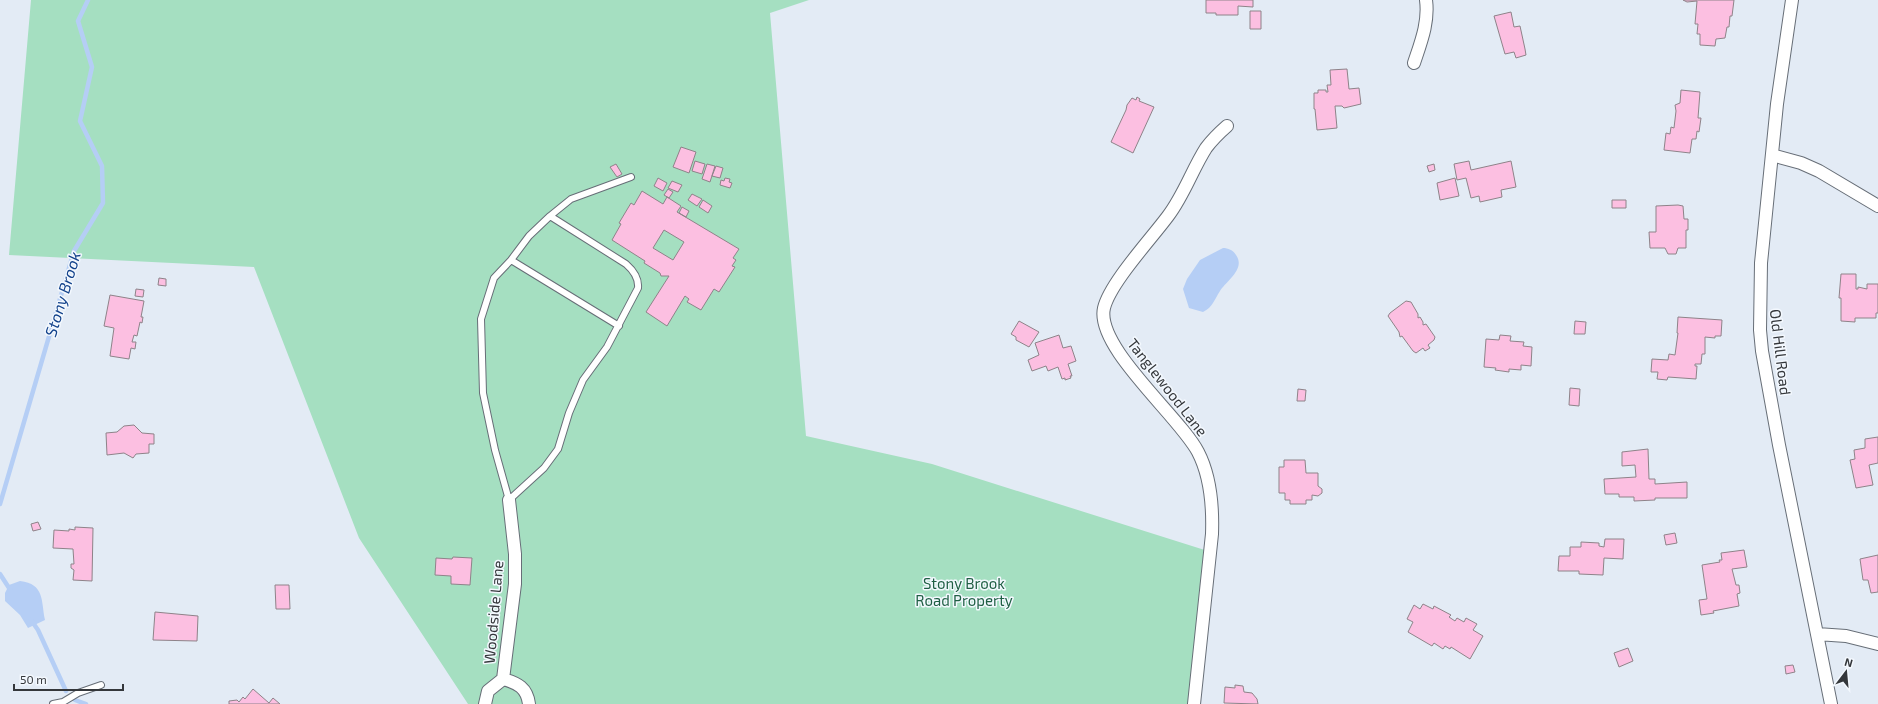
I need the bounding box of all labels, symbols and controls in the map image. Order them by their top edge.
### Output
water label: Stony Brook [40,249,85,339]
street label: Old Hill Road [1767,308,1795,396]
street label: Tanglewood Lane [1124,335,1212,439]
street label: Woodside Lane [480,560,506,664]
park label: Stony Brook Road Property [915,574,1013,609]
north arrow [1826,652,1866,692]
text: N [1843,655,1855,669]
scale bar [14,666,123,692]
text: 50 m [20,672,47,686]

